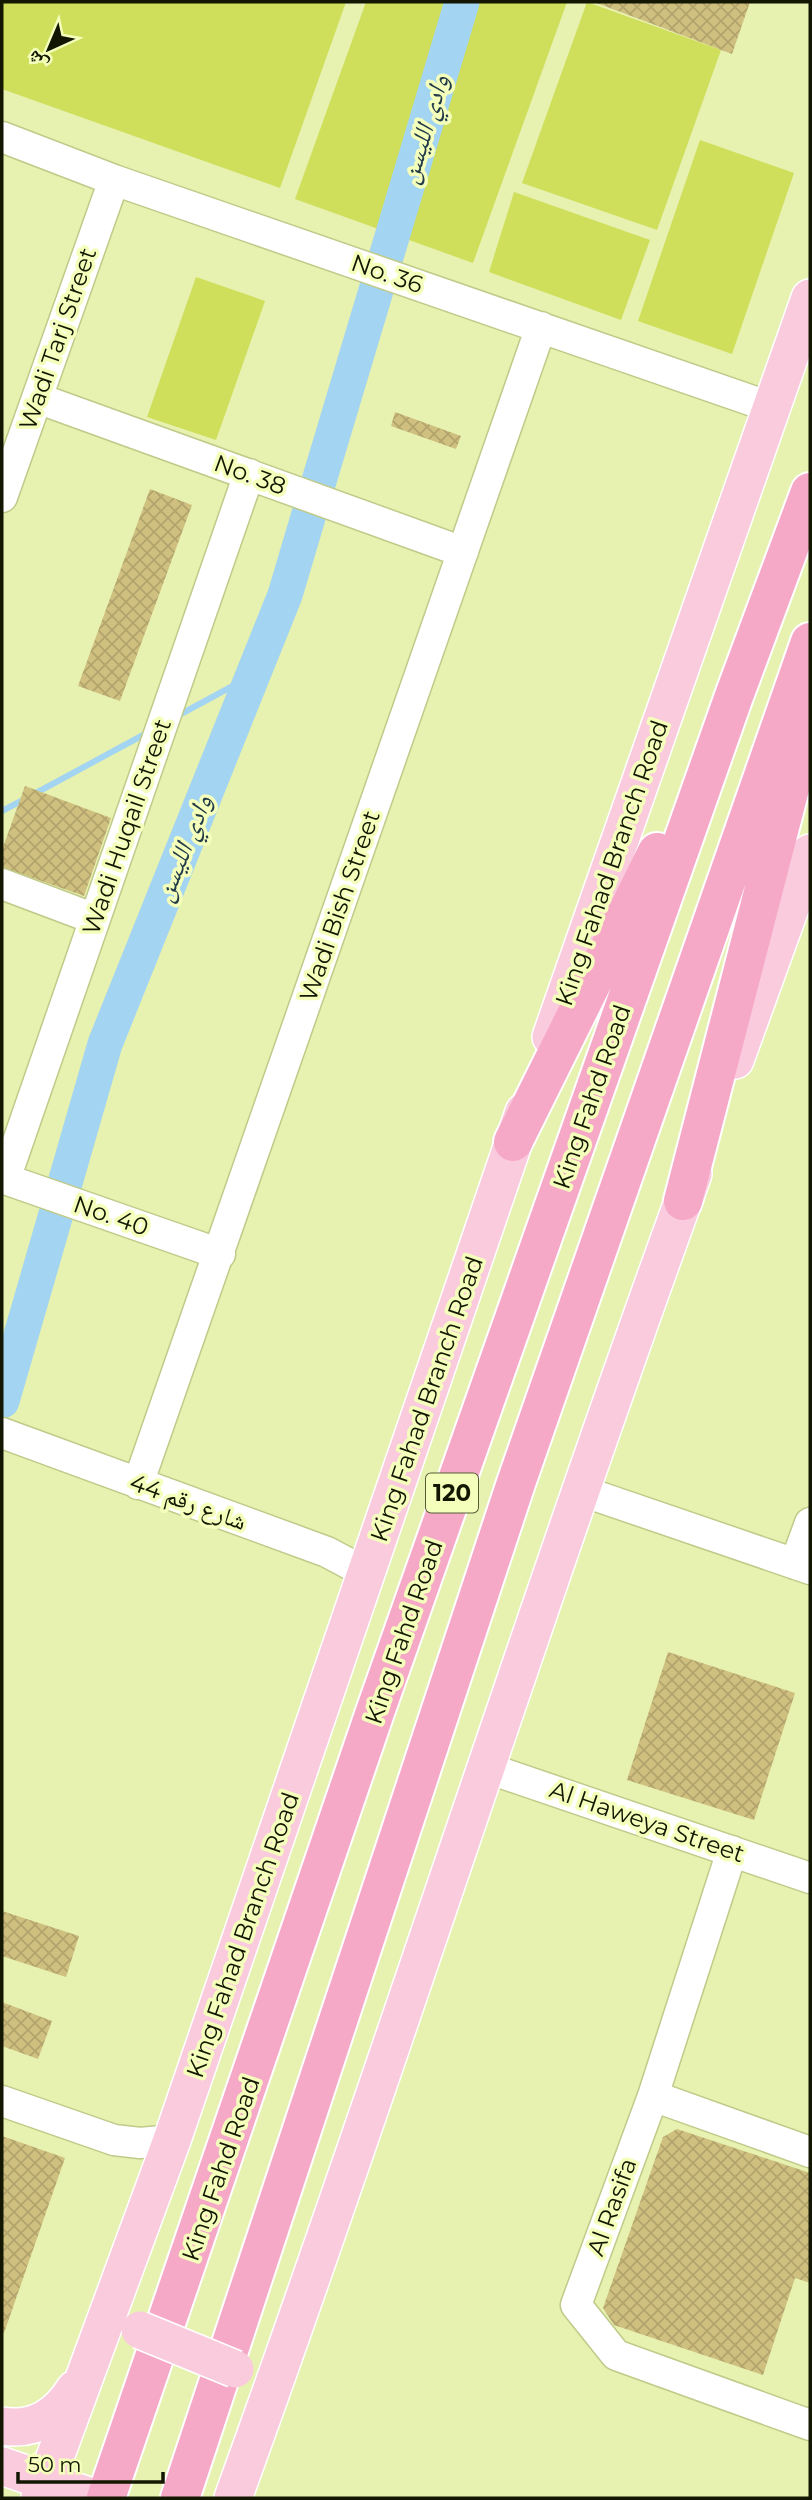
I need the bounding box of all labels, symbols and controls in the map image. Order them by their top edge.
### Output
north arrow [14,14,84,84]
text: ش [22,46,53,76]
water label: وادي الليسن [392,71,460,189]
street label: Wadi Tarj Street [13,244,102,434]
street label: No. 36 [348,248,427,299]
street label: No. 38 [210,448,290,501]
street label: Wadi Huqail Street [76,715,177,939]
street label: King Fahad Branch Road [549,716,674,1009]
water label: وادي الليسن [147,790,223,908]
street label: Wadi Bish Street [293,806,386,1005]
street label: King Fahd Road [546,1001,637,1193]
street label: No. 40 [70,1189,152,1242]
street label: King Fahad Branch Road [364,1252,489,1545]
street label: شارع رقم 44 [125,1467,250,1538]
road number: 120 [426,1474,478,1512]
street label: King Fahd Road [358,1536,449,1728]
street label: Al Haweya Street [546,1775,749,1869]
street label: King Fahad Branch Road [180,1788,305,2081]
street label: King Fahd Road [175,2073,266,2265]
street label: Al Rasifa [581,2154,643,2260]
scale bar [18,2440,163,2484]
text: 50 m [28,2452,82,2477]

